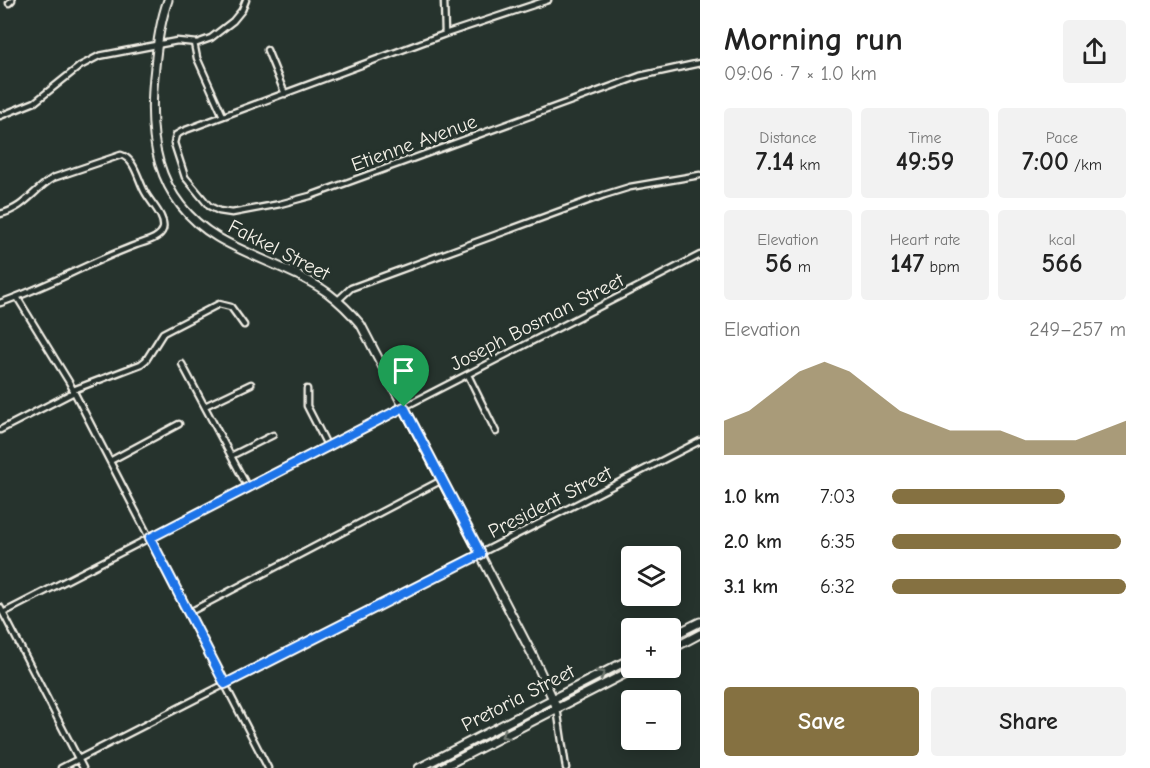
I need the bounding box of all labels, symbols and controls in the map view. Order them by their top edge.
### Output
text: Morning run [724,20,903,58]
button: share [1063,20,1126,83]
text: 09:06 · 7 × 1.0 km [724,62,877,85]
street label: Etienne Avenue [348,110,480,176]
text: Distance [759,129,817,147]
text: Time [908,129,942,147]
text: Pace [1046,129,1078,147]
text: 7.14 [756,147,794,177]
text: 49:59 [896,147,954,177]
text: 7:00 [1022,147,1069,177]
text: km [794,156,820,174]
text: /km [1069,156,1102,174]
street label: Fakkel Street [224,215,335,286]
text: Elevation [757,231,819,249]
text: Heart rate [890,231,960,249]
text: kcal [1049,231,1075,249]
text: 56 [765,249,792,279]
text: 147 [890,249,924,279]
text: 566 [1041,249,1083,279]
text: m [792,258,811,276]
text: bpm [924,258,960,276]
street label: Joseph Bosman Street [446,268,629,376]
text: Elevation [724,318,801,341]
text: 249–257 m [1029,318,1126,341]
pin [378,345,429,407]
icon: arrive [387,354,420,387]
street label: President Street [484,460,617,543]
text: 1.0 km [724,485,780,508]
text: 7:03 [820,485,855,508]
text: 2.0 km [724,530,782,553]
text: 6:35 [820,530,855,553]
map controls [621,546,681,750]
button: layers [621,546,681,606]
text: 3.1 km [724,575,778,598]
text: 6:32 [820,575,855,598]
button: + [621,618,681,678]
street label: Pretoria Street [458,659,580,736]
one-way arrow [595,670,605,681]
button: Save [724,687,919,756]
button: Share [931,687,1126,756]
button: − [621,690,681,750]
one-way arrow [501,728,511,739]

